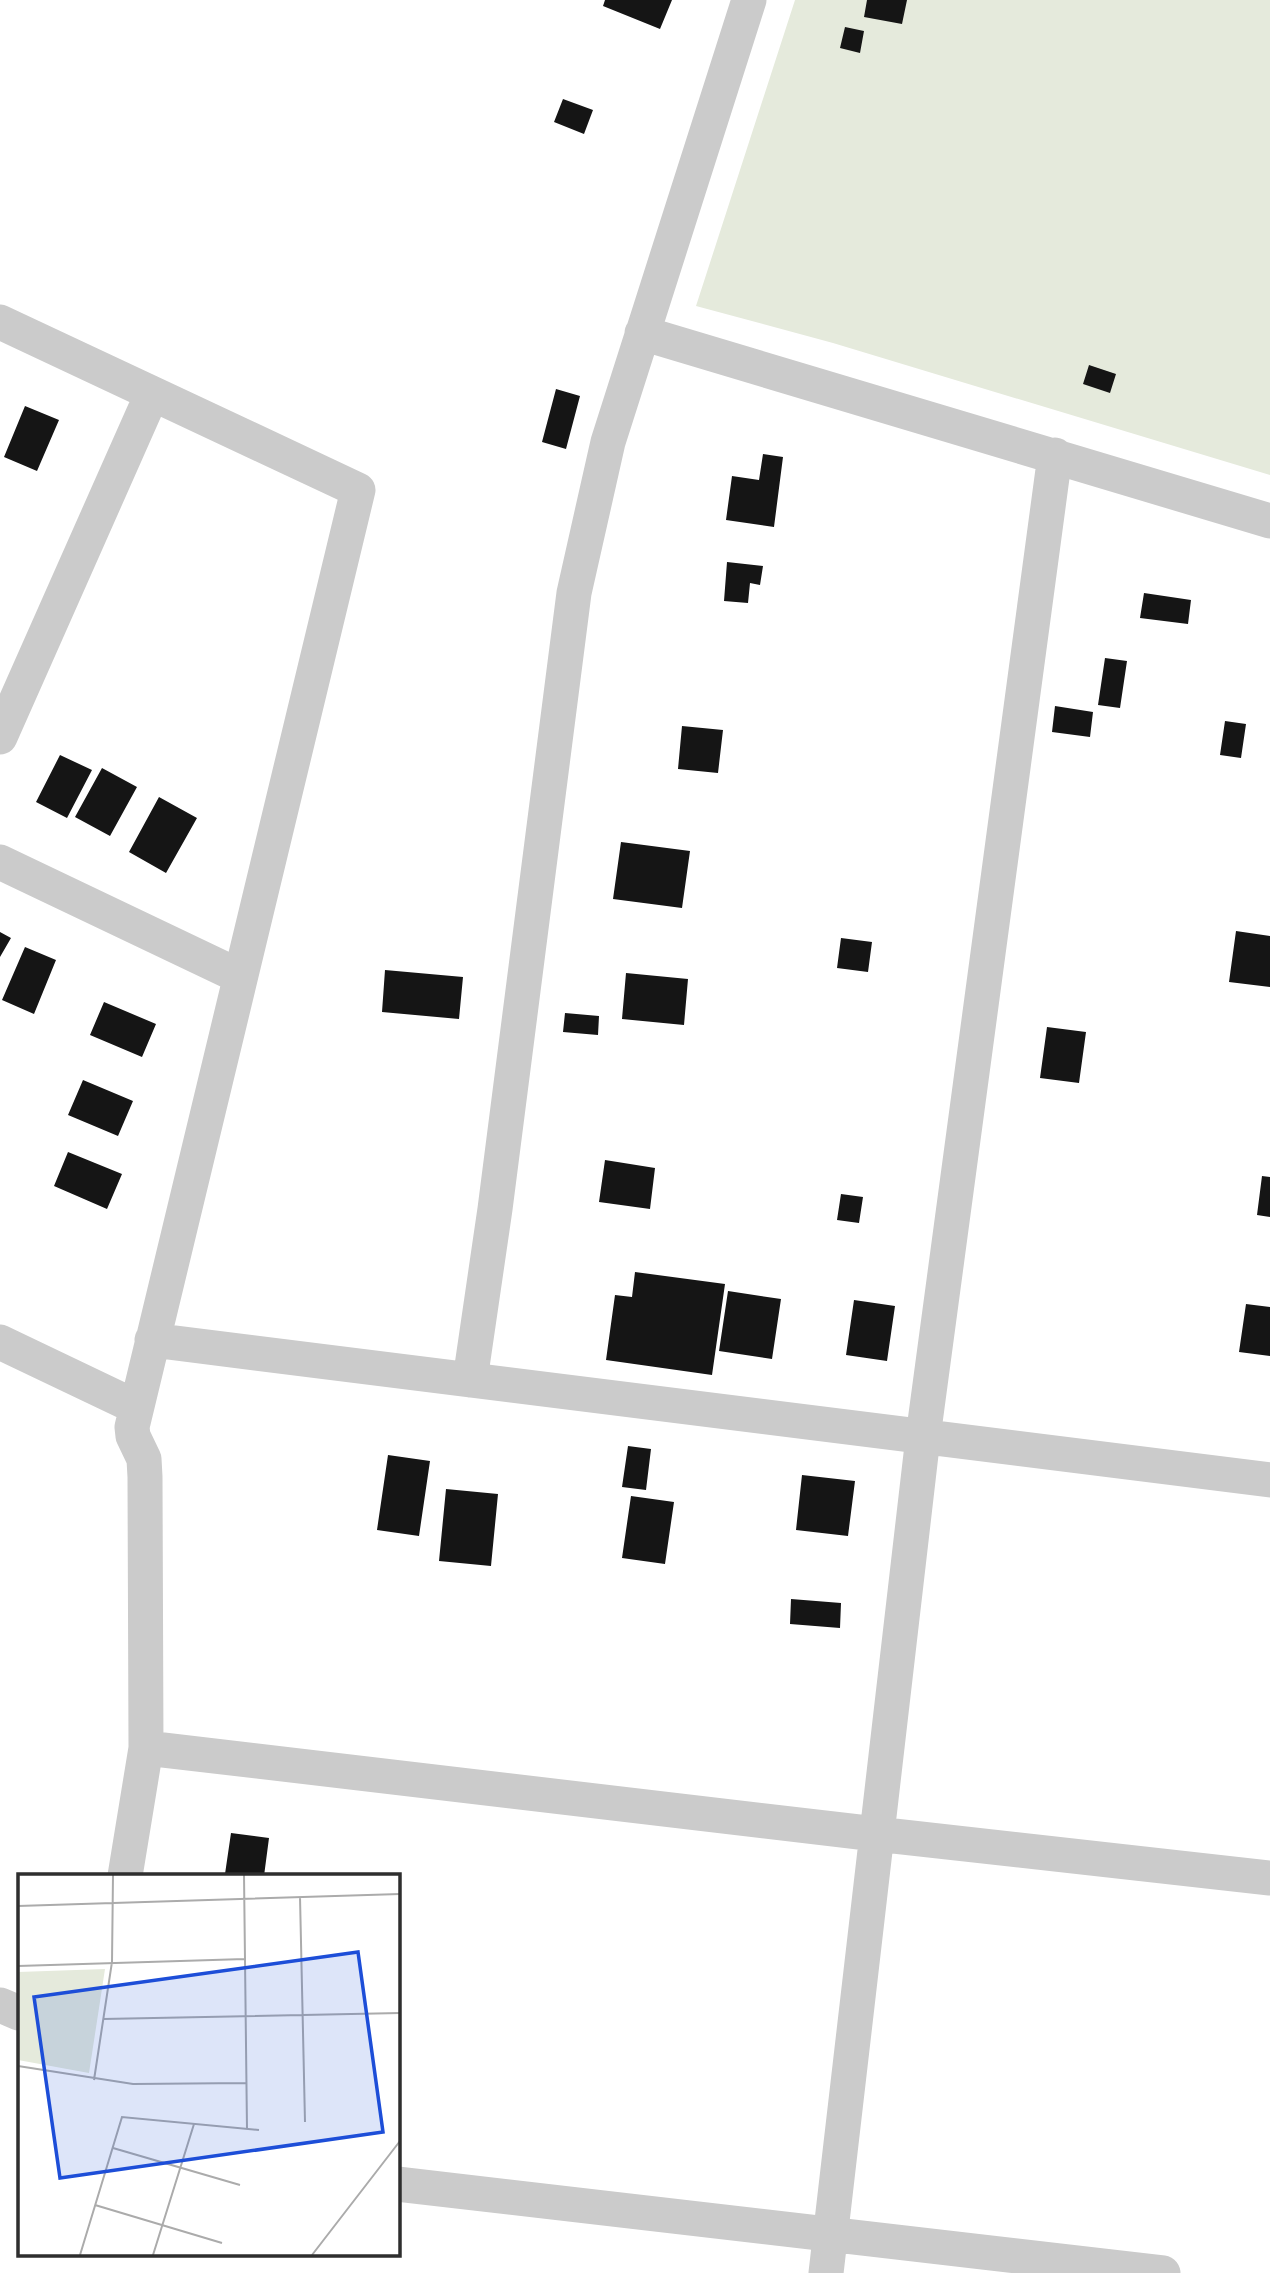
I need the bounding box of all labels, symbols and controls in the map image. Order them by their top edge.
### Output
inset map [18,1874,399,2256]

